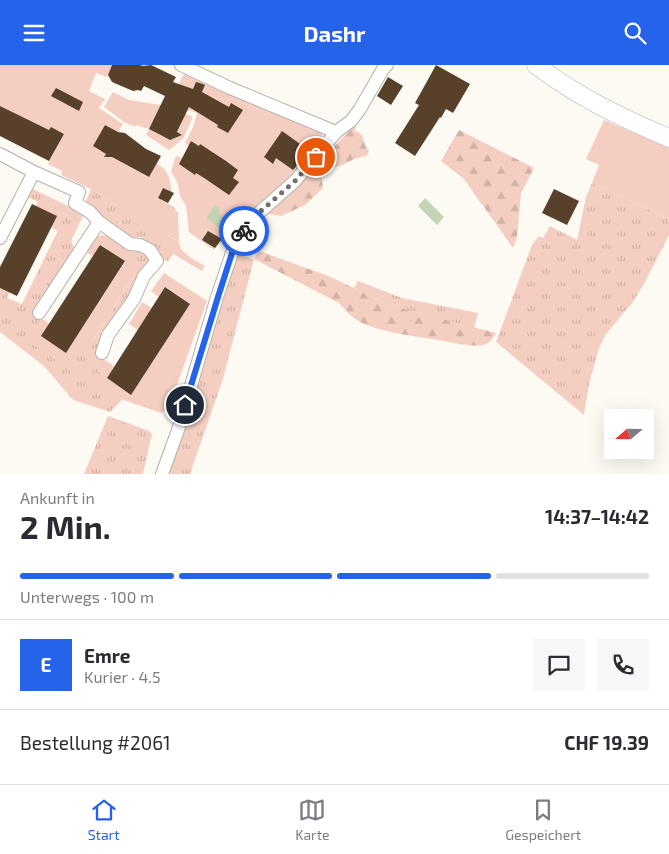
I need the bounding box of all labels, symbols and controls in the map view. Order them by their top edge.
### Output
icon: menu [20,19,48,47]
icon: search [621,19,649,47]
text: Dashr [304,20,365,46]
pin [295,136,337,178]
icon: bag [302,143,330,171]
courier [219,206,269,256]
icon: bike [230,217,258,245]
pin [164,384,206,426]
icon: home [171,391,199,419]
north arrow [604,409,654,459]
map controls [604,409,654,459]
text: Ankunft in [20,488,95,507]
text: 14:37–14:42 [545,505,649,528]
text: 2 Min. [20,507,111,545]
text: Unterwegs · 100 m [20,587,154,606]
button: chat [533,639,585,691]
button: phone [597,639,649,691]
text: Emre [84,644,130,667]
text: E [41,653,51,676]
text: Kurier · 4.5 [84,667,161,686]
text: Bestellung #2061 [20,731,171,754]
text: CHF 19.39 [564,731,649,754]
tab: Start [88,796,120,843]
tab: Karte [295,796,330,843]
tab: Gespeichert [505,796,581,843]

